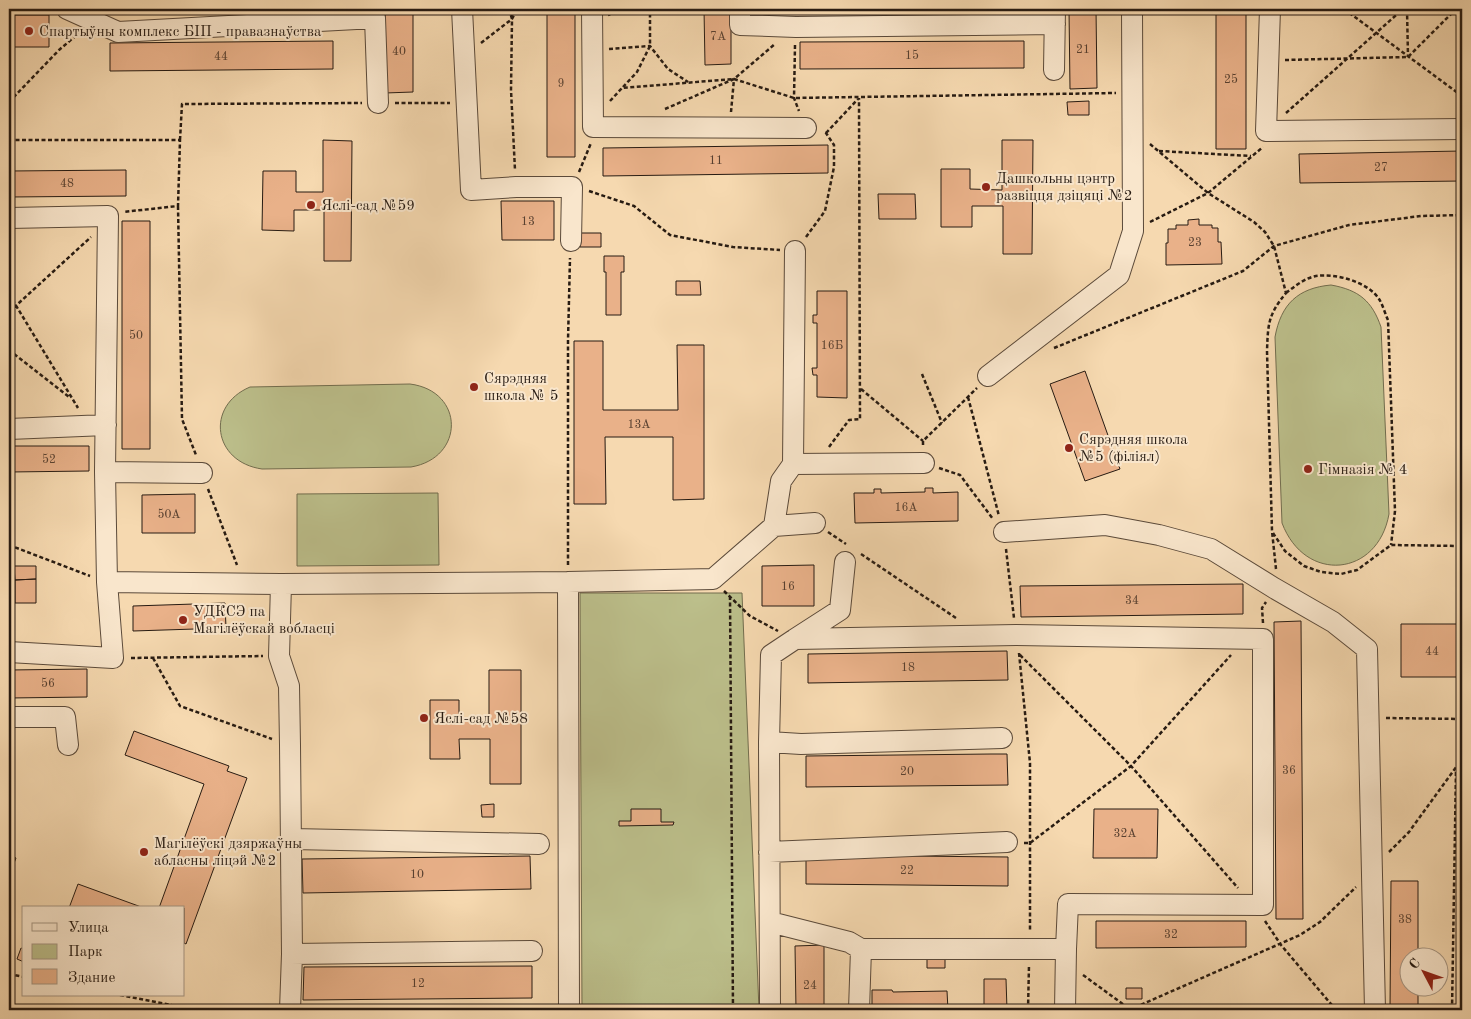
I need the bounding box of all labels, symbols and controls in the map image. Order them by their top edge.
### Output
marker: Спартыўны комплекс БІП - правазнаўства [23,25,35,37]
place label: Спартыўны комплекс БІП - правазнаўства [39,25,322,40]
house number: 7А [710,31,726,43]
house number: 21 [1076,44,1090,56]
house number: 40 [392,46,406,58]
house number: 15 [905,49,919,62]
house number: 44 [214,51,228,63]
house number: 25 [1224,73,1238,86]
house number: 9 [558,78,564,90]
house number: 11 [709,155,723,167]
house number: 27 [1374,162,1388,174]
place label: Дашкольны цэнтр развіцця дзіцяці №2 [996,172,1133,204]
house number: 48 [60,178,74,190]
marker: Дашкольны цэнтр развіцця дзіцяці №2 [980,181,992,193]
marker: Яслі-сад №59 [305,199,317,211]
place label: Яслі-сад №59 [321,199,415,214]
house number: 13 [521,216,535,228]
house number: 23 [1188,237,1202,249]
house number: 50 [129,329,143,342]
house number: 16Б [821,340,843,352]
place label: Сярэдняя школа № 5 [484,372,559,404]
marker: Сярэдняя школа № 5 [468,381,480,393]
house number: 13А [627,419,651,431]
place label: Сярэдняя школа №5 (філіял) [1079,433,1188,465]
marker: Сярэдняя школа №5 (філіял) [1063,442,1075,454]
house number: 52 [42,453,56,466]
marker: Гімназія № 4 [1302,463,1314,475]
place label: Гімназія № 4 [1318,463,1408,478]
house number: 16А [894,502,918,514]
house number: 50А [157,508,181,521]
house number: 16 [781,581,795,593]
house number: 34 [1125,595,1139,607]
place label: УДКСЭ па Магілёўскай вобласці [193,605,335,637]
marker: УДКСЭ па Магілёўскай вобласці [177,614,189,626]
house number: 44 [1425,646,1439,658]
house number: 18 [901,662,915,674]
house number: 56 [41,677,55,690]
marker: Яслі-сад №58 [418,712,430,724]
place label: Яслі-сад №58 [434,712,528,727]
house number: 36 [1282,765,1296,777]
house number: 20 [900,766,914,778]
house number: 32А [1113,828,1137,840]
place label: Магілёўскі дзяржаўны абласны ліцэй №2 [154,837,302,869]
marker: Магілёўскі дзяржаўны абласны ліцэй №2 [138,846,150,858]
house number: 22 [900,865,914,877]
house number: 10 [410,869,424,881]
legend [22,906,185,996]
house number: 38 [1398,914,1412,926]
text: Улица [68,921,109,936]
house number: 32 [1164,929,1178,941]
text: Парк [68,945,103,960]
north arrow [1398,946,1448,996]
text: С [1407,956,1423,972]
text: Здание [68,971,115,986]
house number: 12 [411,978,425,990]
house number: 24 [803,980,817,992]

